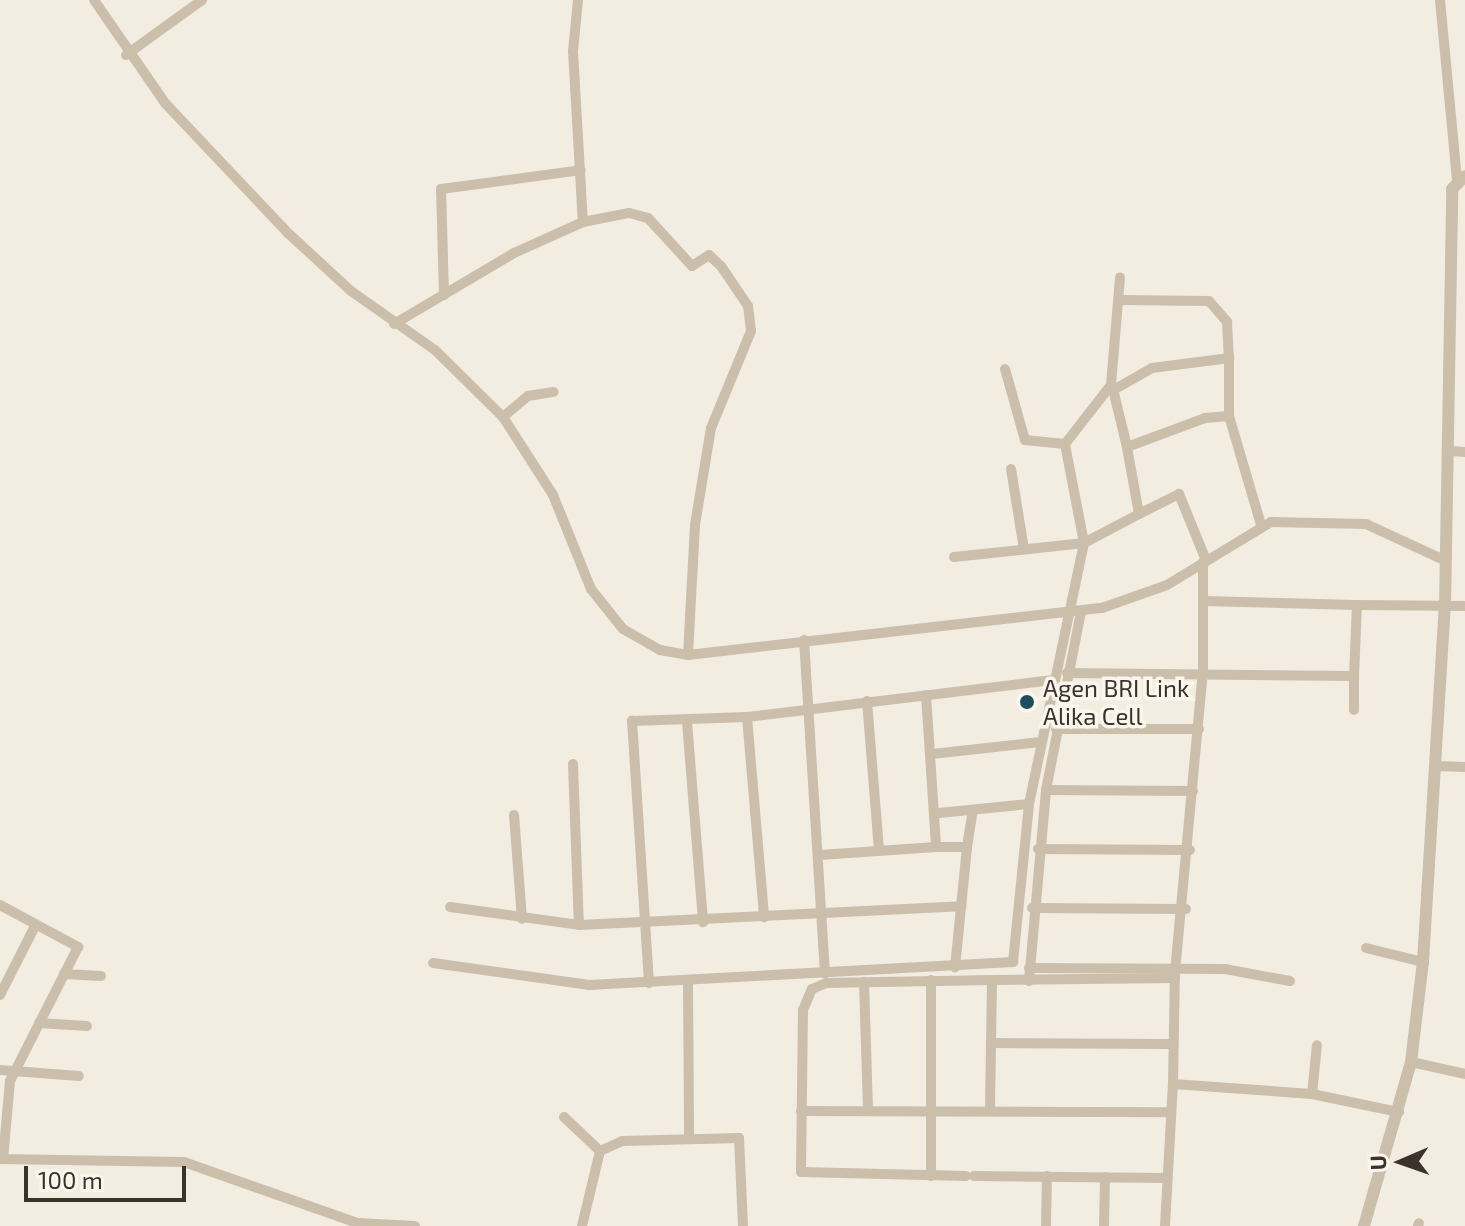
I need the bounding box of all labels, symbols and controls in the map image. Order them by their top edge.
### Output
place label: Agen BRI Link Alika Cell [1043,674,1189,730]
marker: Agen BRI Link Alika Cell [1018,693,1036,711]
north arrow [1361,1122,1441,1202]
scale bar [28,1150,190,1200]
text: U [1364,1155,1390,1171]
text: 100 m [38,1165,103,1194]

